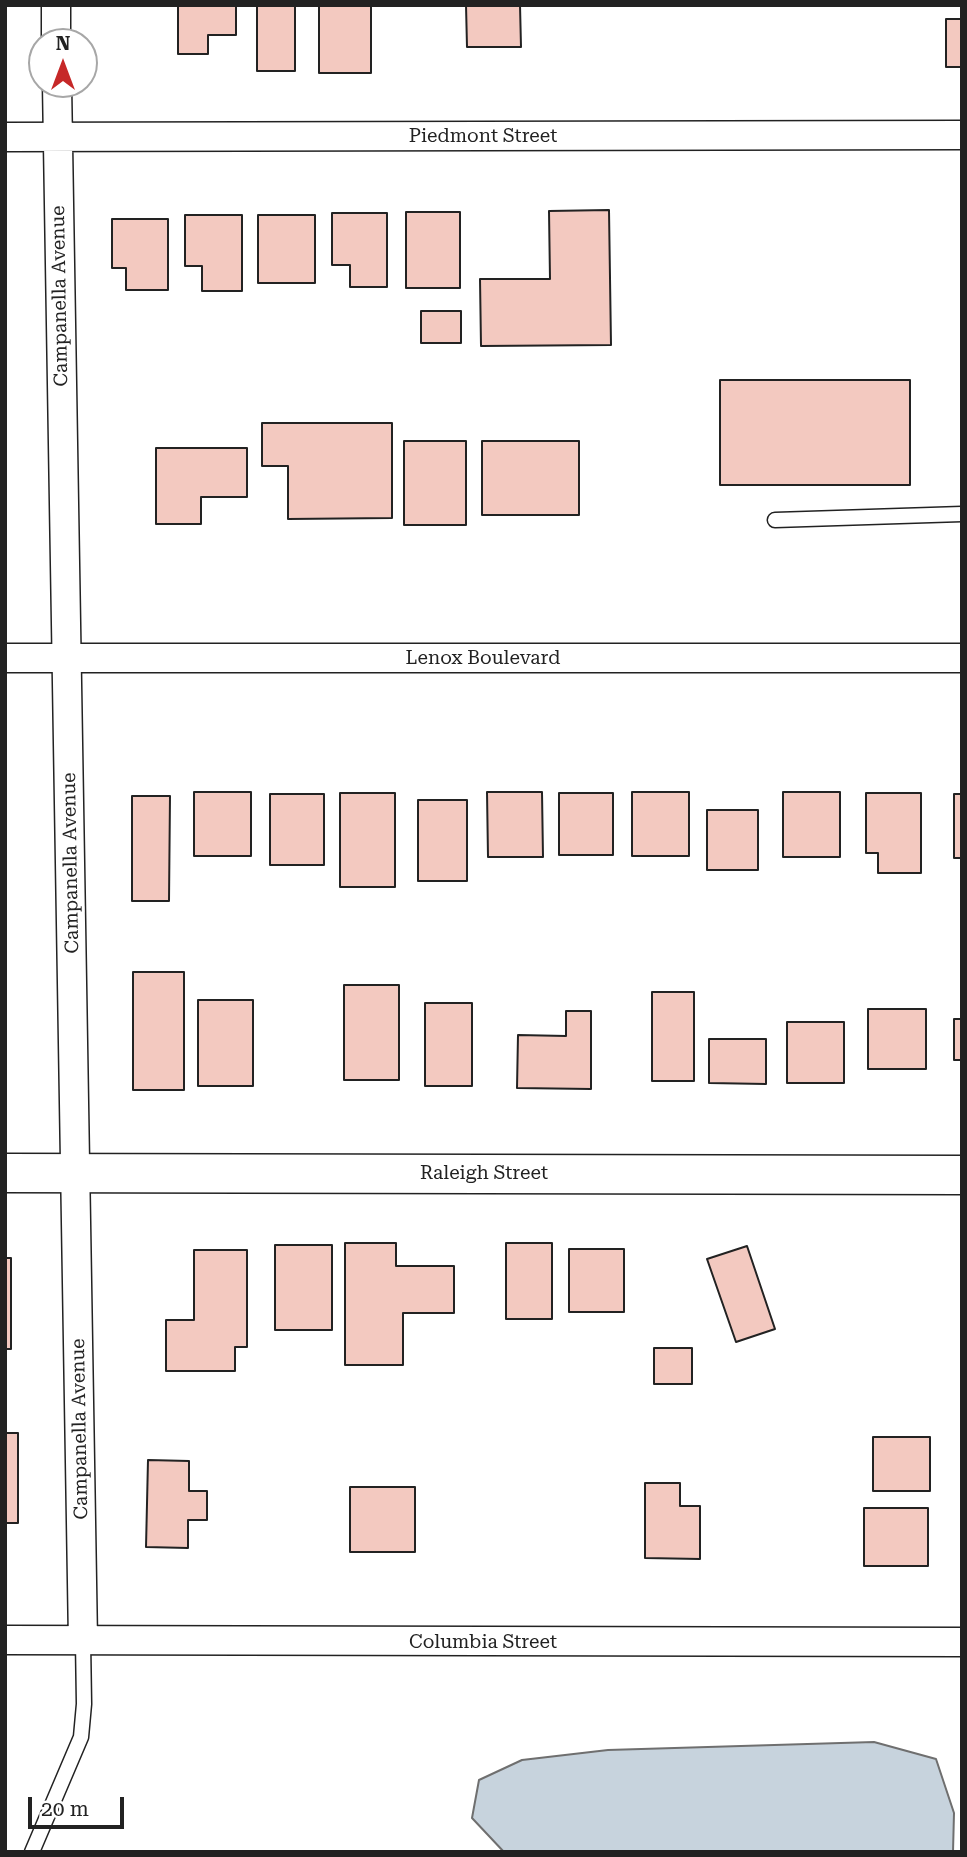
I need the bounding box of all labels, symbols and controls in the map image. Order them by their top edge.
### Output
north arrow [28,28,98,98]
text: N [56,32,70,55]
street label: Piedmont Street [409,125,557,147]
street label: Campanella Avenue [47,205,73,387]
street label: Lenox Boulevard [406,647,560,669]
street label: Campanella Avenue [58,772,84,954]
street label: Raleigh Street [420,1162,548,1184]
street label: Campanella Avenue [67,1338,93,1520]
street label: Columbia Street [409,1631,557,1653]
scale bar [32,1784,128,1828]
text: 20 m [41,1797,89,1821]

